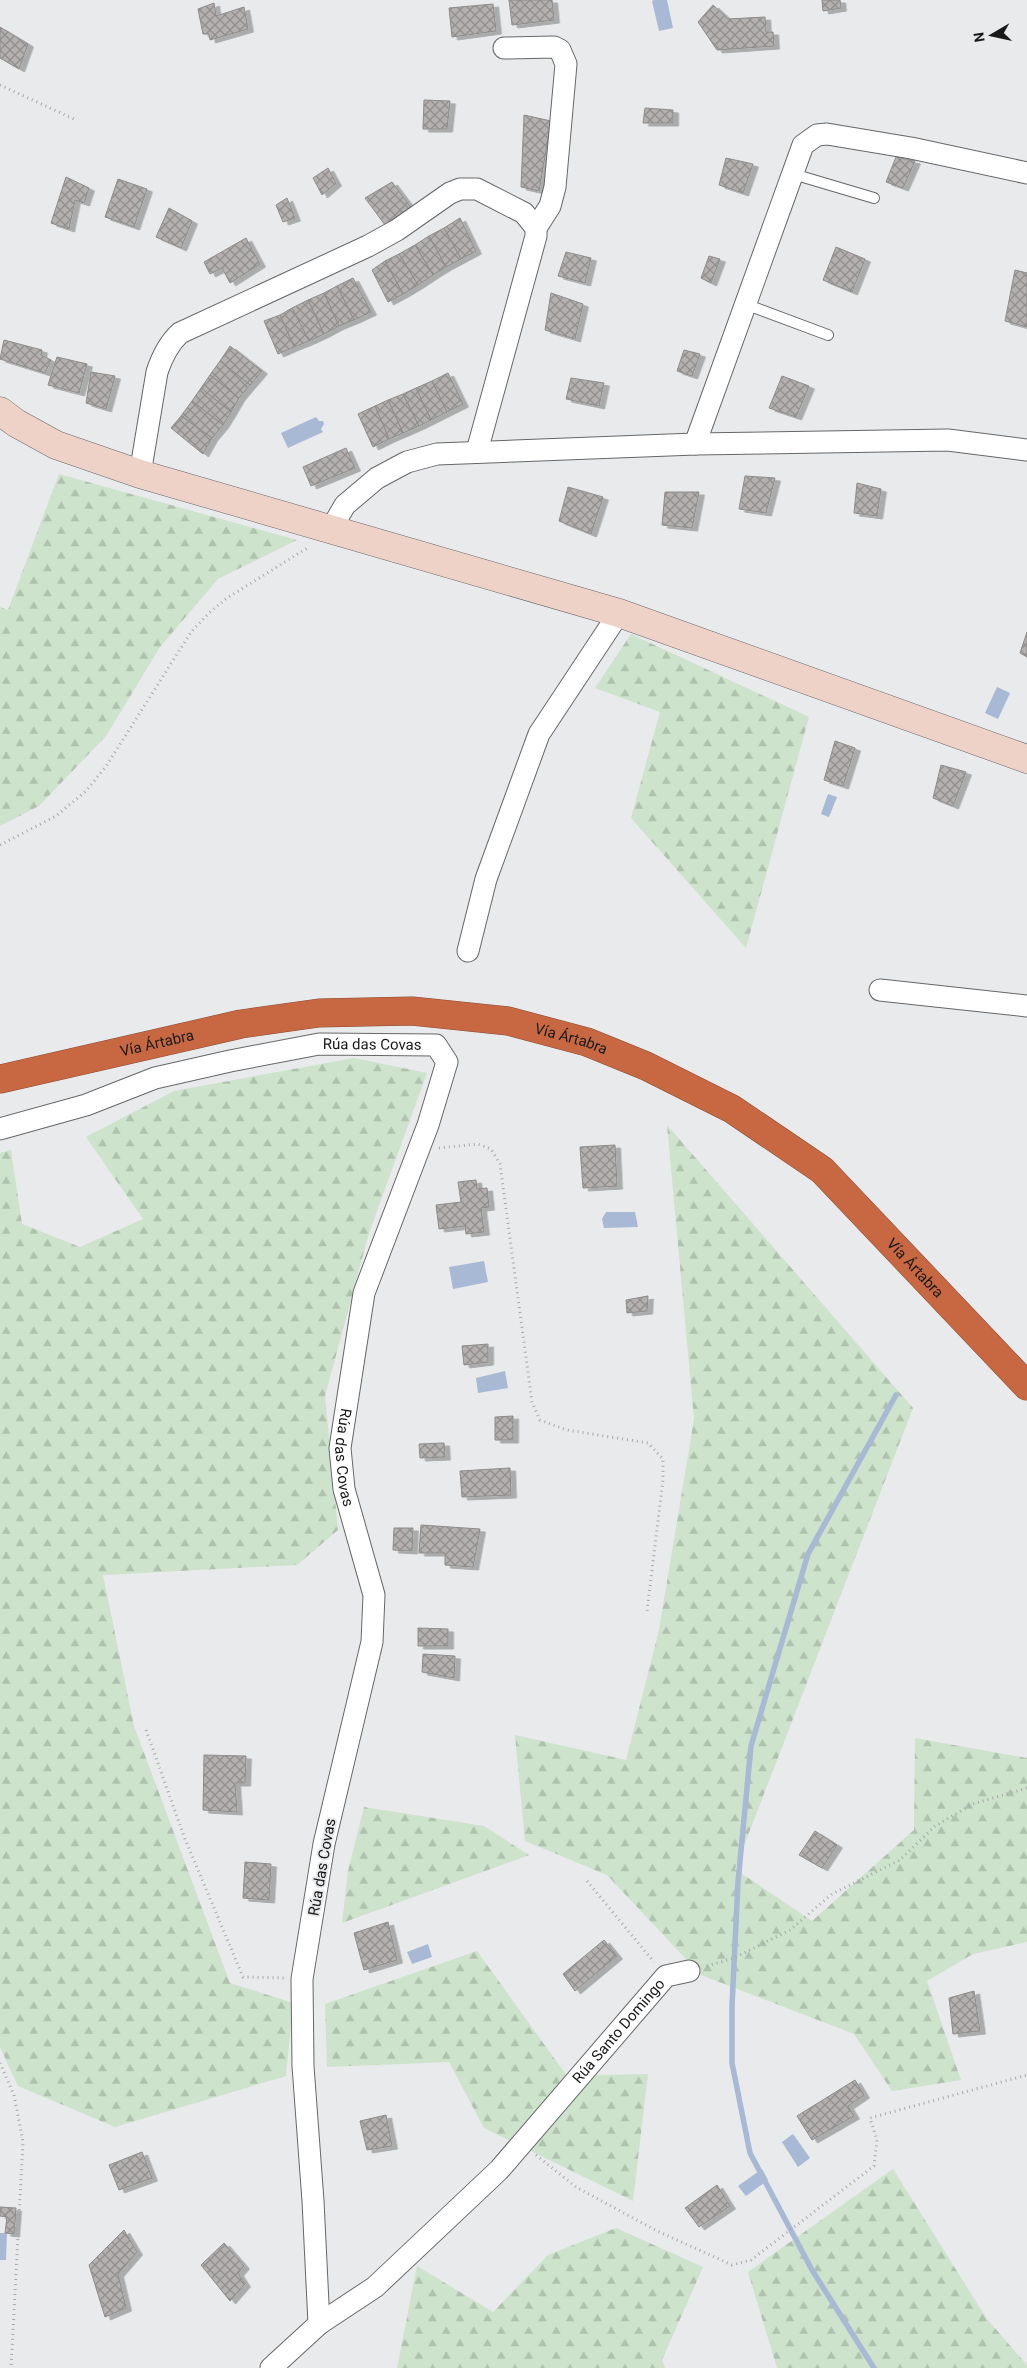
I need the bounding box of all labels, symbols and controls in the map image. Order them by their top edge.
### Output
north arrow [967,10,1017,60]
text: N [970,31,988,43]
street label: Vía Ártabra [533,1020,610,1058]
street label: Vía Ártabra [118,1026,195,1060]
street label: Rúa das Covas [323,1035,422,1054]
street label: Vía Ártabra [883,1235,947,1301]
street label: Rúa das Covas [331,1407,357,1508]
street label: Rúa das Covas [305,1817,339,1917]
street label: Rúa Santo Domingo [569,1975,669,2087]

